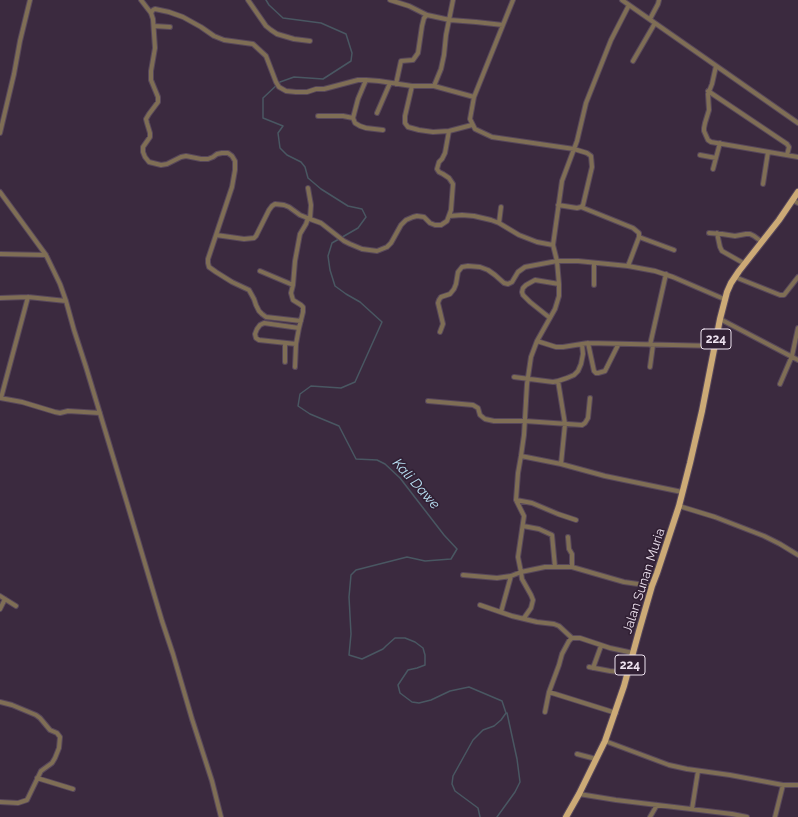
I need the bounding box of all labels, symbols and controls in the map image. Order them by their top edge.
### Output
road number: 224 [701,329,731,349]
water label: Kali Dawe [389,455,443,513]
street label: Jalan Sunan Muria [620,527,668,635]
road number: 224 [615,655,645,675]

